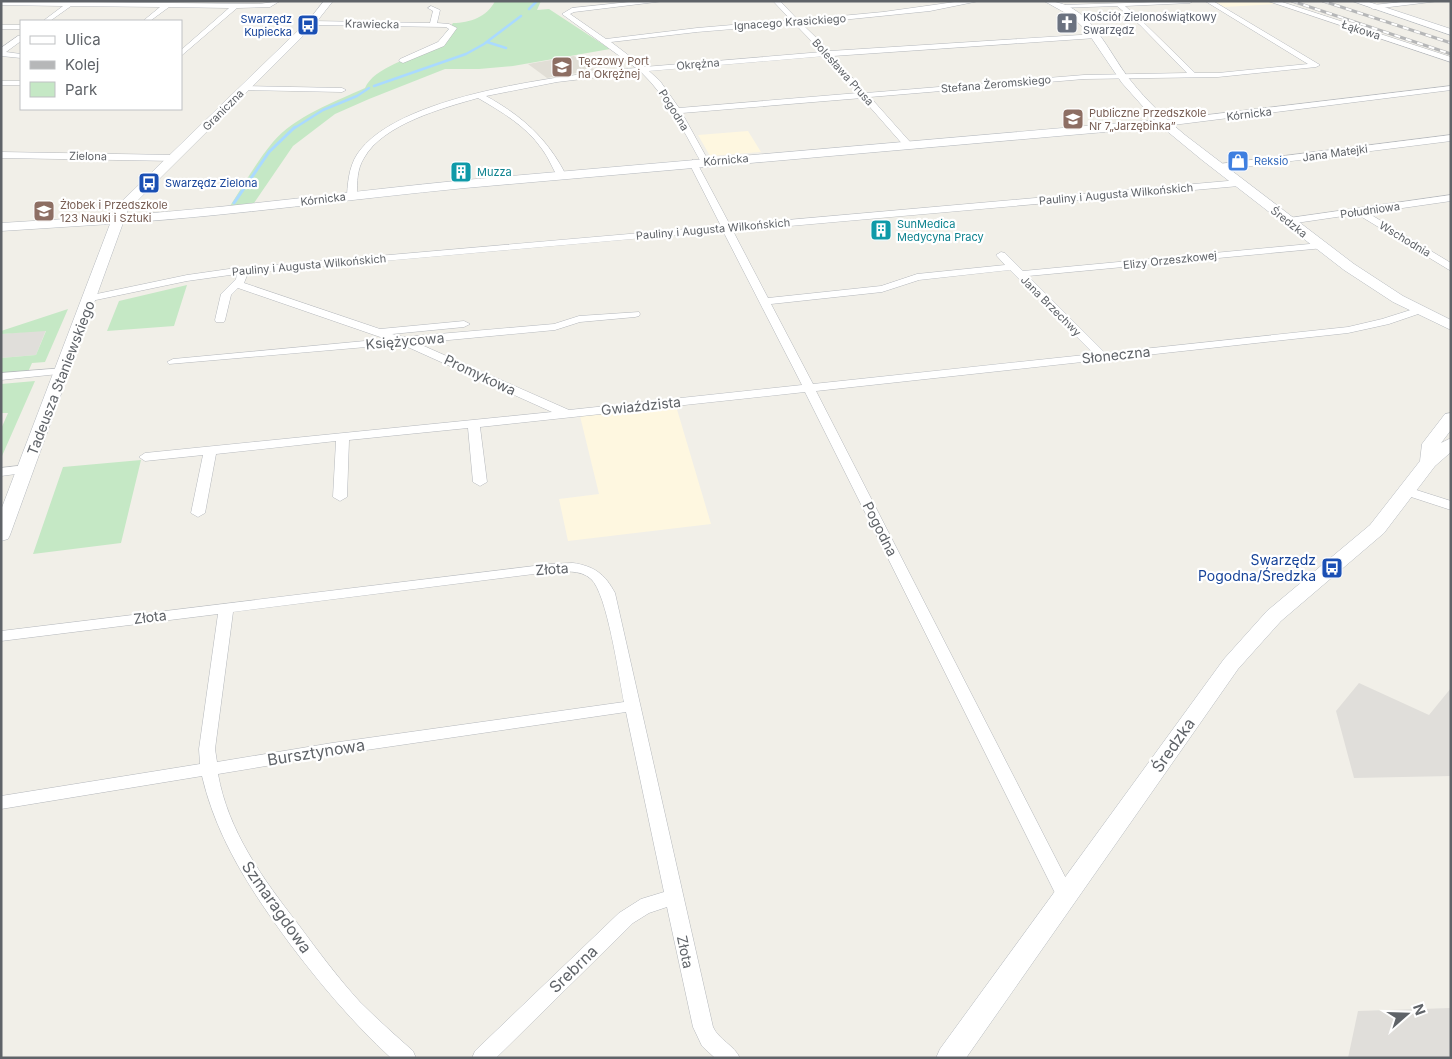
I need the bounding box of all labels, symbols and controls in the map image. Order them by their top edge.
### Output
place label: Kościół Zielonoświątkowy Swarzędz [1083,10,1217,37]
street label: Ignacego Krasickiego [733,11,847,33]
church icon: Kościół Zielonoświątkowy Swarzędz [1055,11,1079,35]
place label: Swarzędz Kupiecka [240,12,292,39]
bus stop icon: Swarzędz Kupiecka [296,13,320,37]
street label: Krawiecka [345,17,399,31]
street label: Łąkowa [1340,17,1382,43]
legend [20,20,182,110]
text: Ulica [65,30,101,49]
street label: Bolesława Prusa [809,36,877,108]
place label: Tęczowy Port na Okrężnej [578,54,649,81]
text: Kolej [65,55,100,74]
school or university icon: Tęczowy Port na Okrężnej [550,55,574,79]
street label: Okrężna [676,55,720,73]
street label: Stefana Żeromskiego [940,72,1052,96]
text: Park [65,80,98,99]
street label: Graniczna [199,86,247,134]
street label: Pogodna [656,87,692,133]
street label: Kórnicka [1226,104,1272,124]
place label: Publiczne Przedszkole Nr 7„Jarzębinka” [1089,106,1206,133]
school or university icon: Publiczne Przedszkole Nr 7„Jarzębinka” [1061,107,1085,131]
street label: Jana Matejki [1302,142,1368,164]
street label: Zielona [69,149,107,163]
shop icon: Reksio [1226,149,1250,173]
street label: Kórnicka [703,151,749,169]
place label: Reksio [1254,154,1289,168]
building icon: Muzza [449,160,473,184]
place label: Muzza [477,165,512,179]
bus stop icon: Swarzędz Zielona [137,171,161,195]
place label: Swarzędz Zielona [165,176,258,190]
street label: Pauliny i Augusta Wilkońskich [1038,180,1194,208]
street label: Kórnicka [300,189,346,209]
place label: Żłobek i Przedszkole 123 Nauki i Sztuki [60,198,168,225]
school or university icon: Żłobek i Przedszkole 123 Nauki i Sztuki [32,199,56,223]
street label: Południowa [1339,199,1401,221]
street label: Średzka [1268,203,1310,241]
street label: Pauliny i Augusta Wilkońskich [635,215,791,243]
place label: SunMedica Medycyna Pracy [897,217,984,244]
building icon: SunMedica Medycyna Pracy [869,218,893,242]
street label: Wschodnia [1377,218,1433,260]
street label: Elizy Orzeszkowej [1122,248,1218,272]
street label: Pauliny i Augusta Wilkońskich [231,251,387,279]
street label: Jana Brzechwy [1018,273,1084,339]
street label: Tadeusza Staniewskiego [23,298,98,457]
street label: Księżycowa [365,329,445,352]
street label: Słoneczna [1081,342,1151,367]
street label: Promykowa [442,351,519,399]
street label: Gwiaździsta [600,393,682,418]
street label: Pogodna [859,499,901,559]
place label: Swarzędz Pogodna/Średzka [1198,551,1316,584]
bus stop icon: Swarzędz Pogodna/Średzka [1320,556,1344,580]
street label: Złota [535,559,569,578]
street label: Złota [132,606,167,627]
street label: Średzka [1147,714,1199,776]
street label: Bursztynowa [266,734,366,770]
street label: Szmaragdowa [238,857,316,957]
street label: Złota [674,934,697,970]
street label: Srebrna [545,941,601,997]
north arrow [1382,989,1432,1039]
text: N [1410,1001,1429,1017]

